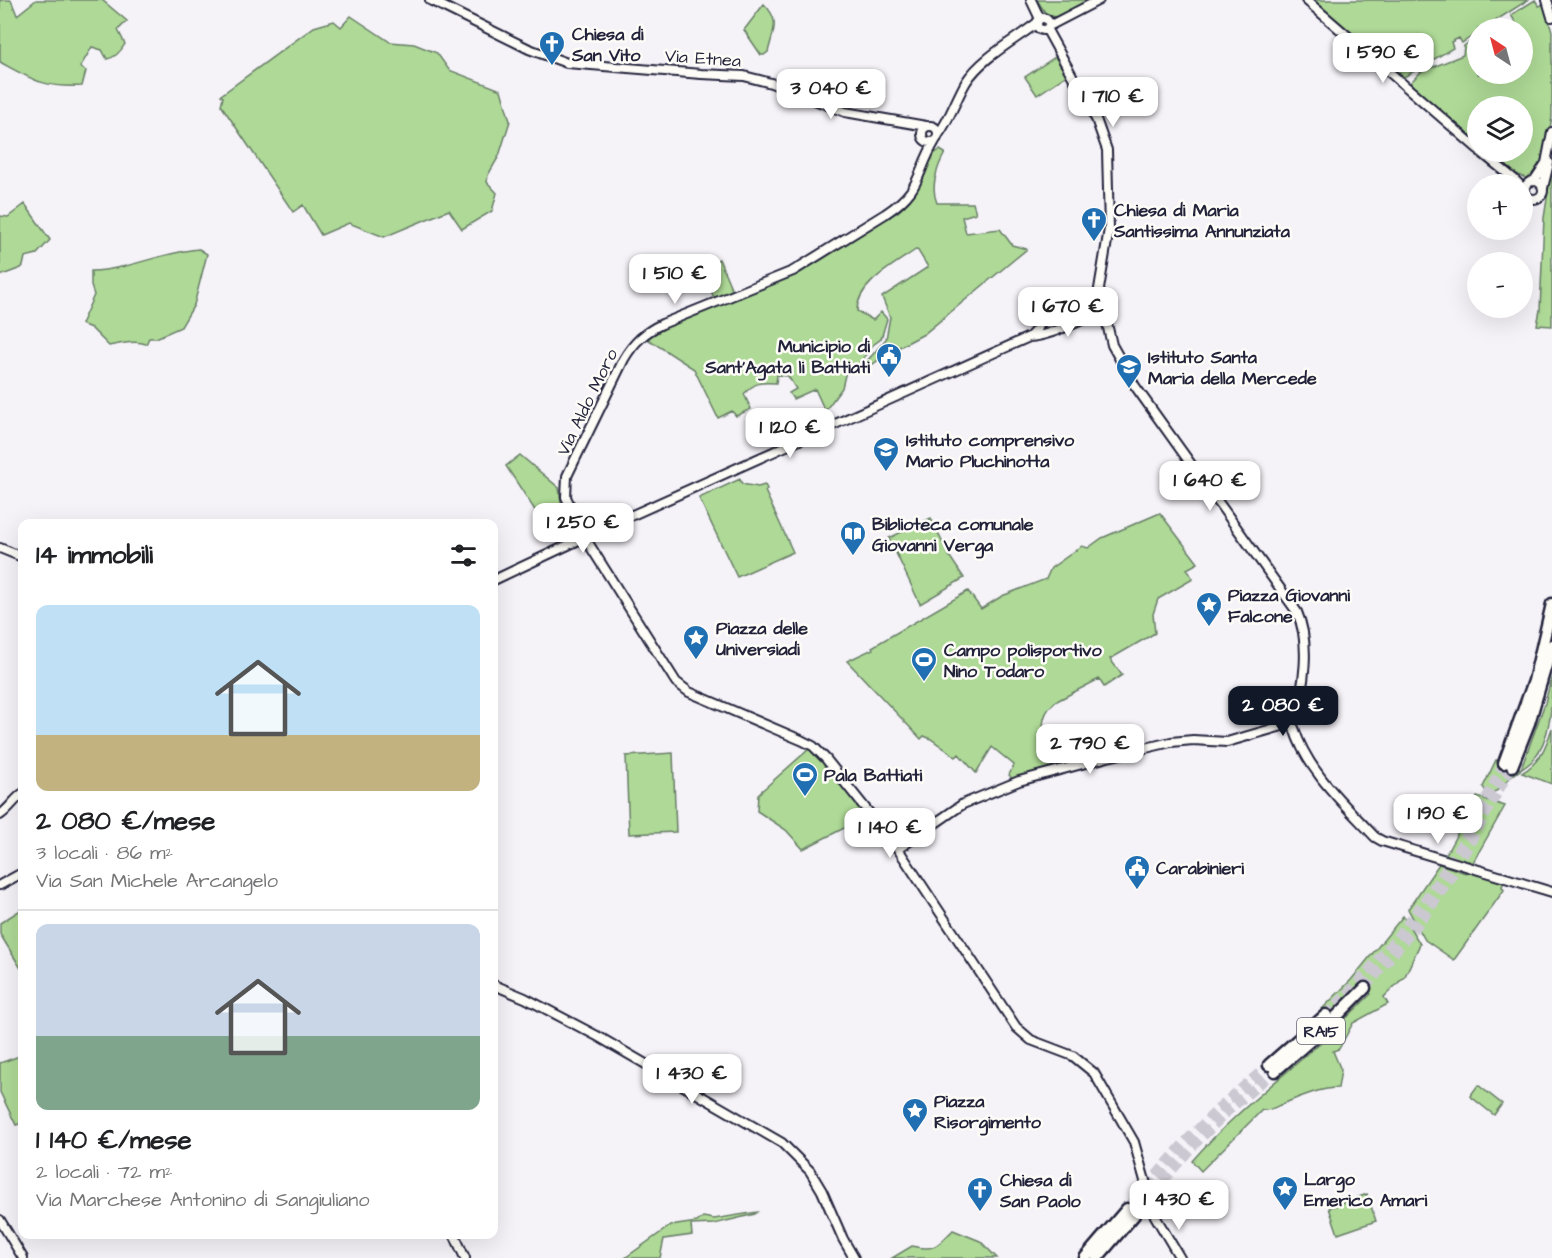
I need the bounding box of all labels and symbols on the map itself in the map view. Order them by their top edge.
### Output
north arrow [1467,18,1533,84]
place label: Chiesa di San Vito [571,22,644,68]
church icon: Chiesa di San Vito [537,29,567,67]
pin: 1 590 € [1328,33,1438,84]
street label: Via Etnea [664,43,742,74]
pin: 3 040 € [776,69,886,120]
pin: 1 710 € [1058,77,1168,128]
place label: Chiesa di Maria Santissima Annunziata [1113,198,1291,244]
church icon: Chiesa di Maria Santissima Annunziata [1079,205,1109,243]
pin: 1 510 € [620,254,730,305]
pin: 1 670 € [1013,287,1123,338]
place label: Municipio di Sant'Agata li Battiati [704,334,870,381]
public building icon: Municipio di Sant'Agata li Battiati [874,341,904,379]
street label: Via Aldo Moro [551,344,624,460]
place label: Istituto Santa Maria della Mercede [1148,345,1317,391]
school or university icon: Istituto Santa Maria della Mercede [1114,352,1144,390]
pin: 1 120 € [735,408,845,459]
place label: Istituto comprensivo Mario Pluchinotta [906,428,1075,474]
school or university icon: Istituto comprensivo Mario Pluchinotta [871,435,901,473]
pin: 1 640 € [1155,461,1265,512]
pin: 1 250 € [528,503,638,554]
place label: Biblioteca comunale Giovanni Verga [872,512,1034,559]
library icon: Biblioteca comunale Giovanni Verga [838,519,868,557]
place label: Piazza Giovanni Falcone [1228,583,1350,629]
place icon: Piazza Giovanni Falcone [1194,590,1224,628]
place label: Piazza delle Universiadi [716,616,808,662]
place icon: Piazza delle Universiadi [681,623,711,661]
place label: Campo polisportivo Nino Todaro [944,638,1102,684]
sports icon: Campo polisportivo Nino Todaro [909,645,939,683]
pin: 2 080 € [1228,686,1338,737]
pin: 2 790 € [1035,724,1145,775]
sports icon: Pala Battiati [790,760,820,798]
place label: Pala Battiati [824,763,923,788]
pin: 1 190 € [1383,794,1493,845]
pin: 1 140 € [835,808,945,859]
public building icon: Carabinieri [1122,853,1152,891]
place label: Carabinieri [1156,856,1244,881]
road number: RA15 [1297,1018,1345,1044]
pin: 1 430 € [637,1054,747,1105]
place label: Piazza Risorgimento [934,1089,1042,1136]
place icon: Piazza Risorgimento [900,1096,930,1134]
place label: Largo Emerico Amari [1304,1167,1427,1213]
place label: Chiesa di San Paolo [999,1168,1082,1214]
place icon: Largo Emerico Amari [1270,1174,1300,1212]
church icon: Chiesa di San Paolo [965,1175,995,1213]
pin: 1 430 € [1124,1180,1234,1231]

